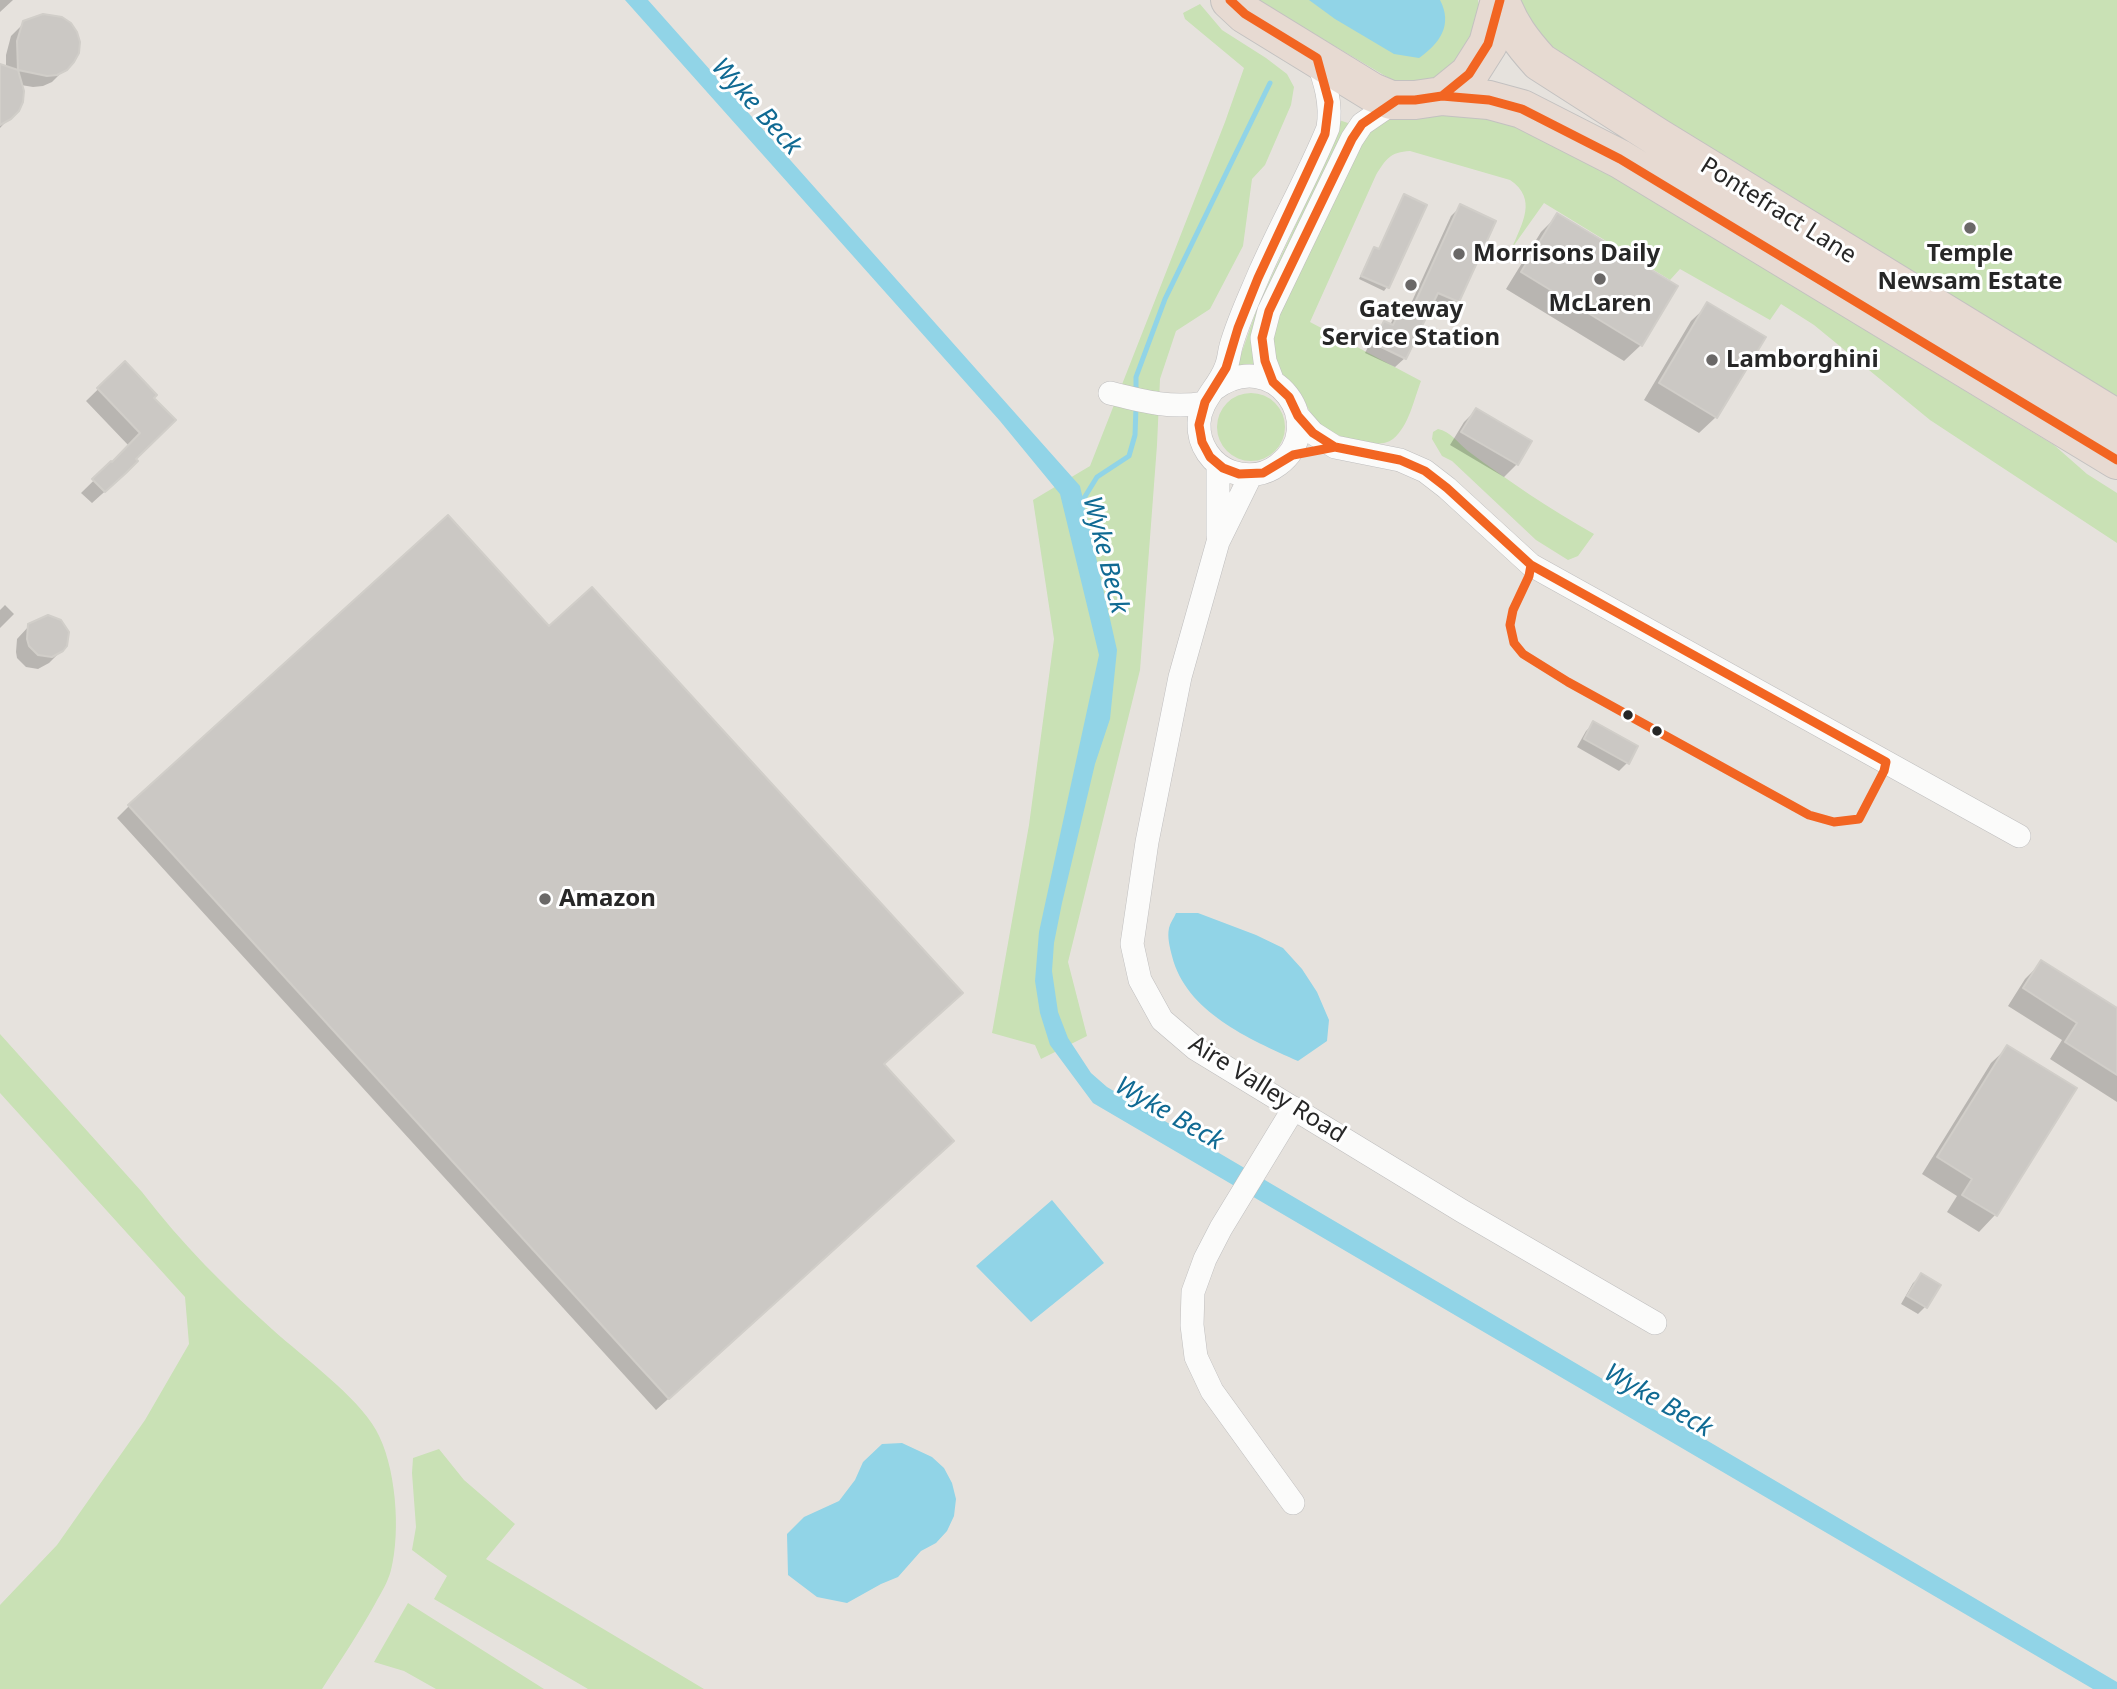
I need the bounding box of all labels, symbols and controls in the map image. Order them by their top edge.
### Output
water label: Wyke Beck [704,52,808,162]
street label: Pontefract Lane [1695,152,1861,270]
marker: Temple Newsam Estate [1962,220,1978,236]
place label: Morrisons Daily [1473,240,1660,268]
place label: Temple Newsam Estate [1878,240,2062,296]
marker: Morrisons Daily [1451,246,1467,262]
marker: McLaren [1592,271,1608,287]
marker: Gateway Service Station [1403,277,1419,293]
place label: McLaren [1549,290,1651,318]
place label: Gateway Service Station [1322,296,1500,352]
place label: Lamborghini [1726,346,1879,374]
marker: Lamborghini [1704,352,1720,368]
water label: Wyke Beck [1075,493,1135,617]
unlabelled marker [1621,708,1635,722]
unlabelled marker [1650,724,1664,738]
place label: Amazon [559,885,656,913]
marker: Amazon [537,891,553,907]
street label: Aire Valley Road [1183,1030,1351,1150]
water label: Wyke Beck [1109,1071,1229,1157]
water label: Wyke Beck [1598,1358,1718,1444]

